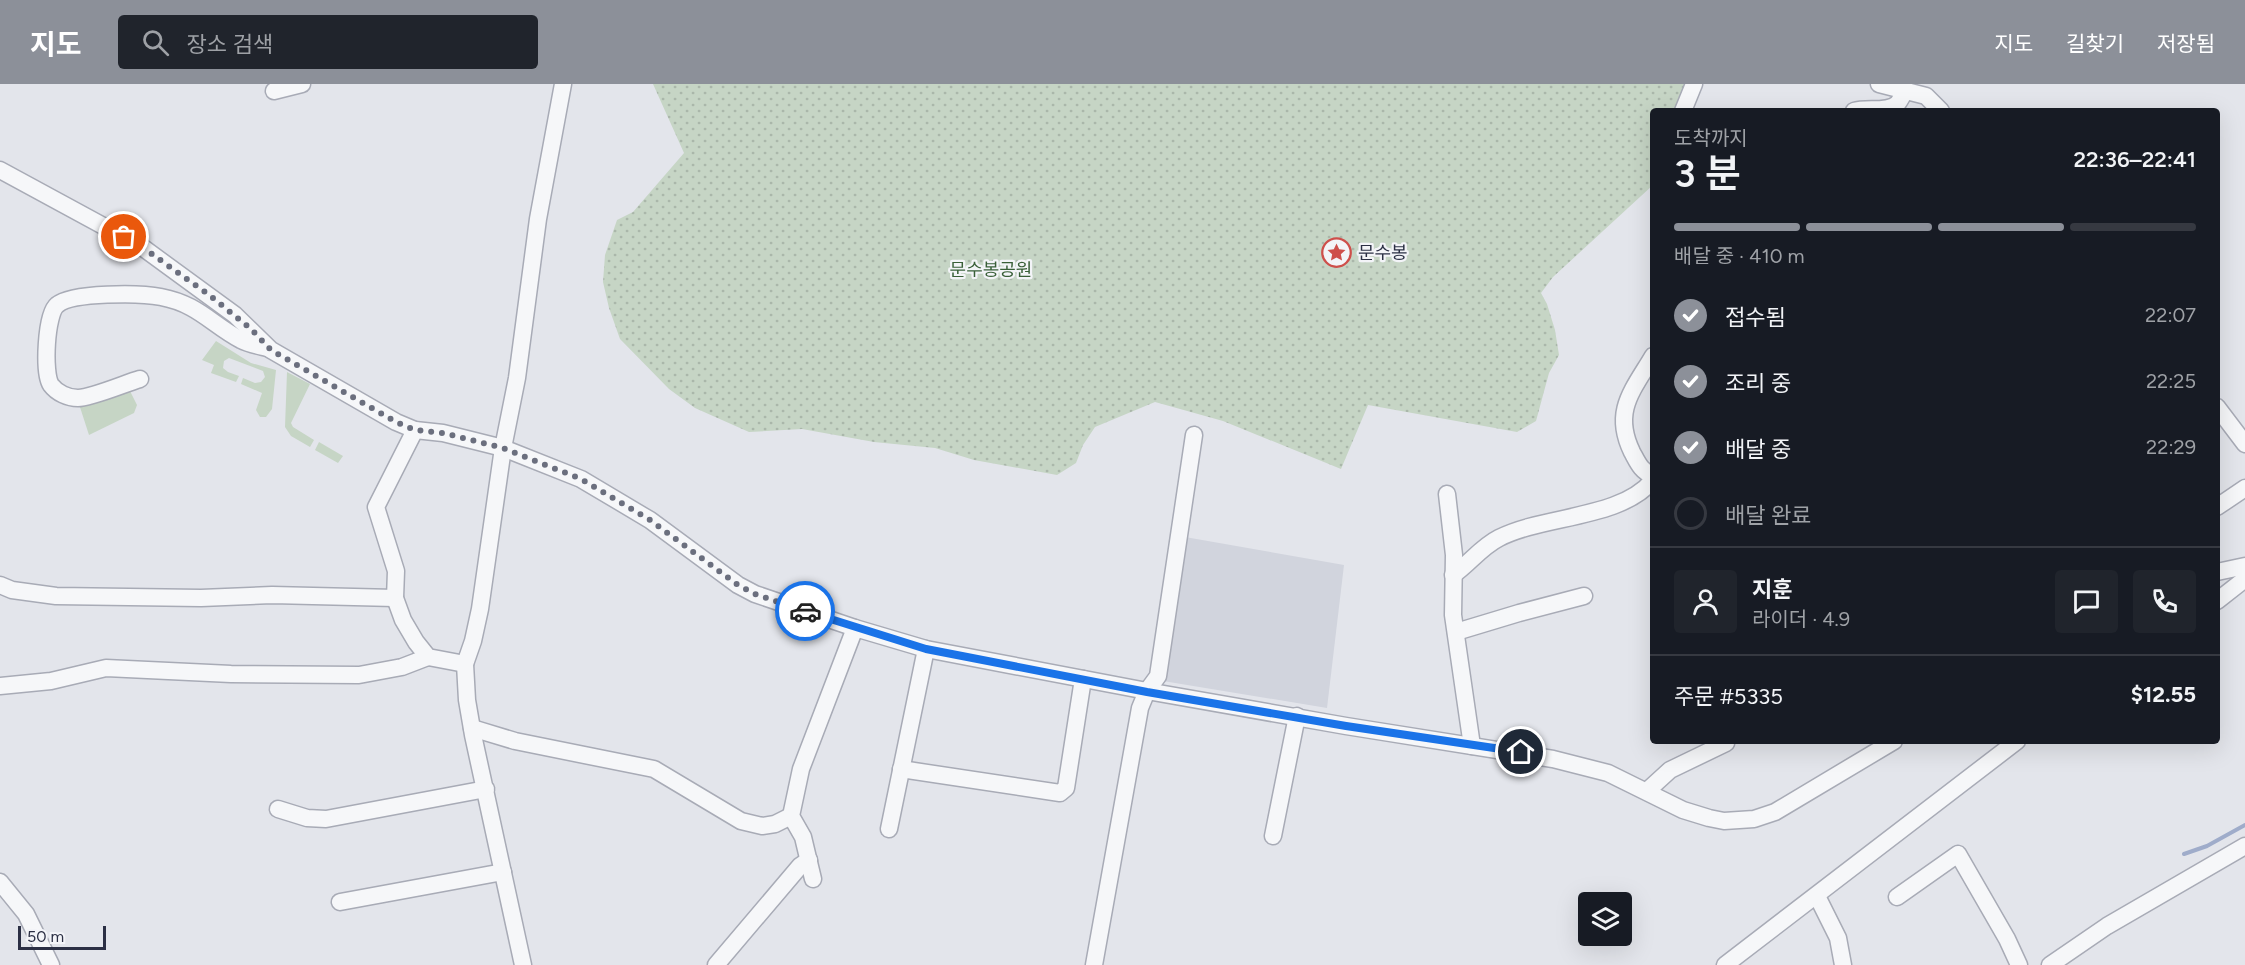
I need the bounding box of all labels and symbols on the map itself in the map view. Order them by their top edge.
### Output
pin [98,211,149,262]
place icon: 문수봉 [1321,237,1353,269]
place label: 문수봉 [1358,242,1408,264]
park label: 문수봉공원 [950,259,1032,281]
courier [775,581,835,641]
pin [1495,726,1546,777]
scale bar [18,923,106,950]

